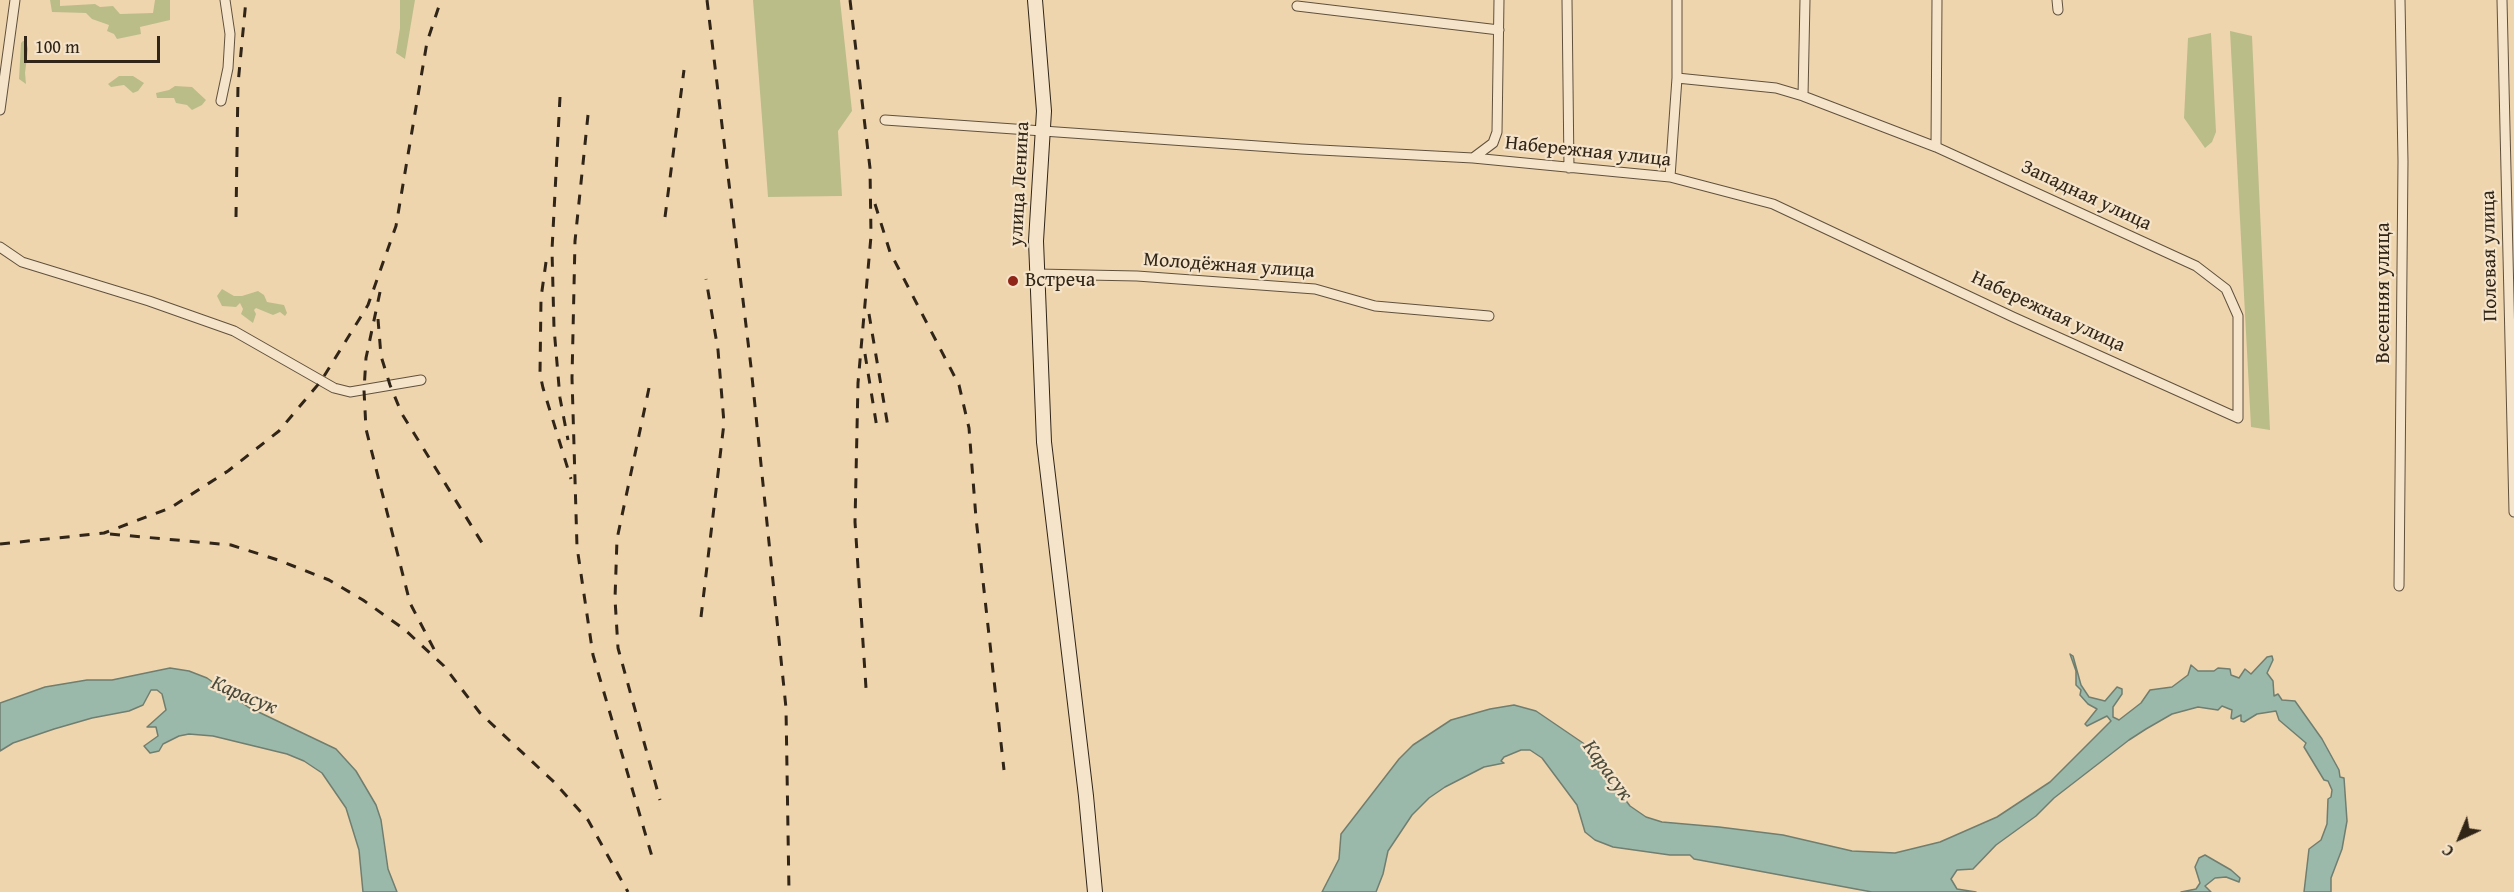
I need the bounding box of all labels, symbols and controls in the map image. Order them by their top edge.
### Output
scale bar [27,24,164,62]
text: 100 m [35,33,80,60]
street label: улица Ленина [1005,121,1035,247]
street label: Набережная улица [1504,131,1672,173]
street label: Западная улица [2017,155,2155,237]
street label: Полевая улица [2477,190,2503,322]
street label: Весенняя улица [2372,223,2396,363]
street label: Молодёжная улица [1143,248,1315,284]
street label: Набережная улица [1967,266,2129,358]
place label: Встреча [1025,269,1095,293]
marker: Встреча [1006,274,1020,288]
water label: Карасук [207,671,281,721]
water label: Карасук [1576,735,1638,807]
north arrow [2430,808,2490,868]
text: С [2436,839,2459,863]

